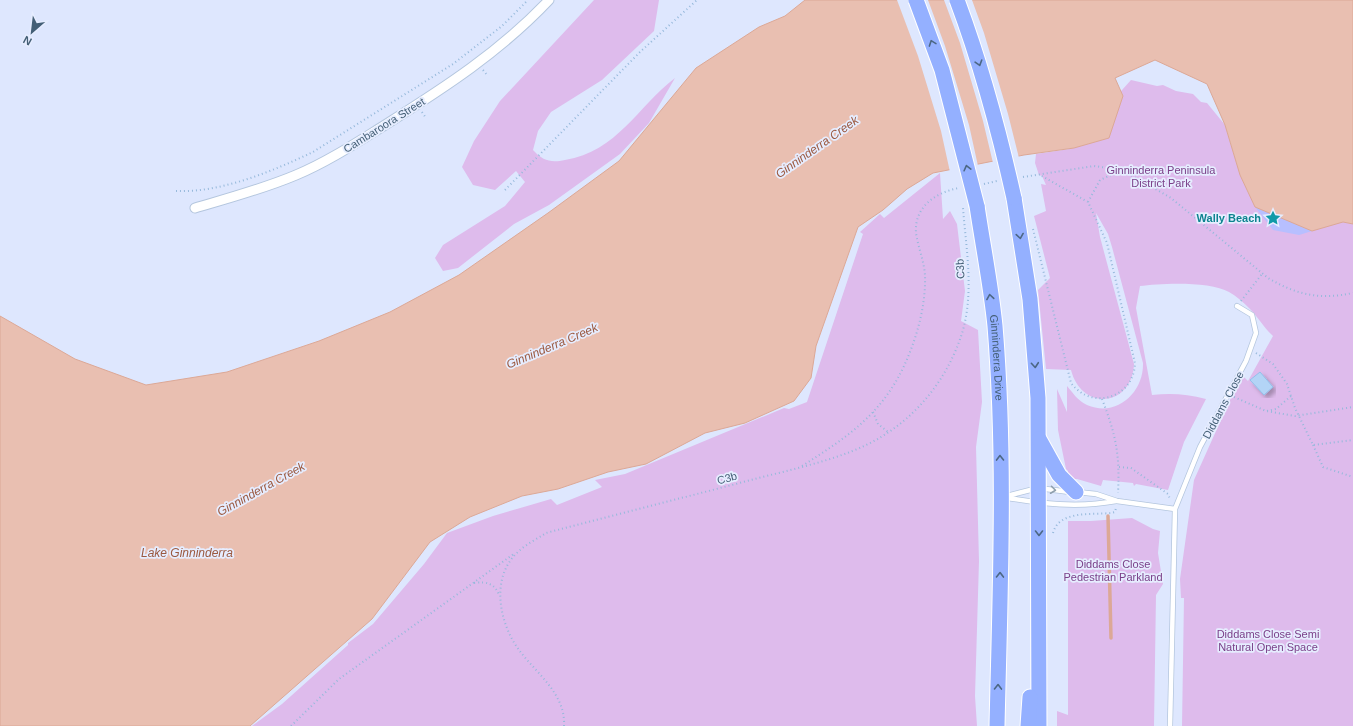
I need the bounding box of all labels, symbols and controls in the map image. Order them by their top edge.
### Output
north arrow [12,12,52,52]
text: N [21,34,34,48]
one-way arrow [928,40,937,47]
one-way arrow [974,60,983,67]
street label: Cambaroora Street [341,95,427,155]
water label: Ginninderra Creek [773,113,862,181]
park label: Ginninderra Peninsula District Park [1107,164,1216,189]
one-way arrow [964,165,972,171]
place icon: Wally Beach [1264,209,1282,227]
place label: Wally Beach [1197,212,1261,224]
one-way arrow [1015,233,1024,240]
street label: C3b [953,259,967,279]
one-way arrow [986,294,995,300]
street label: Ginninderra Drive [988,314,1006,401]
water label: Ginninderra Creek [504,320,601,372]
one-way arrow [1030,362,1039,369]
street label: Diddams Close [1200,369,1246,441]
one-way arrow [996,455,1004,461]
water label: Ginninderra Creek [215,459,308,519]
street label: C3b [716,470,738,486]
one-way arrow [1050,485,1056,494]
one-way arrow [1035,530,1043,536]
water label: Lake Ginninderra [141,546,233,560]
park label: Diddams Close Pedestrian Parkland [1063,558,1163,583]
one-way arrow [996,572,1004,578]
park label: Diddams Close Semi Natural Open Space [1217,628,1319,653]
one-way arrow [994,684,1002,690]

